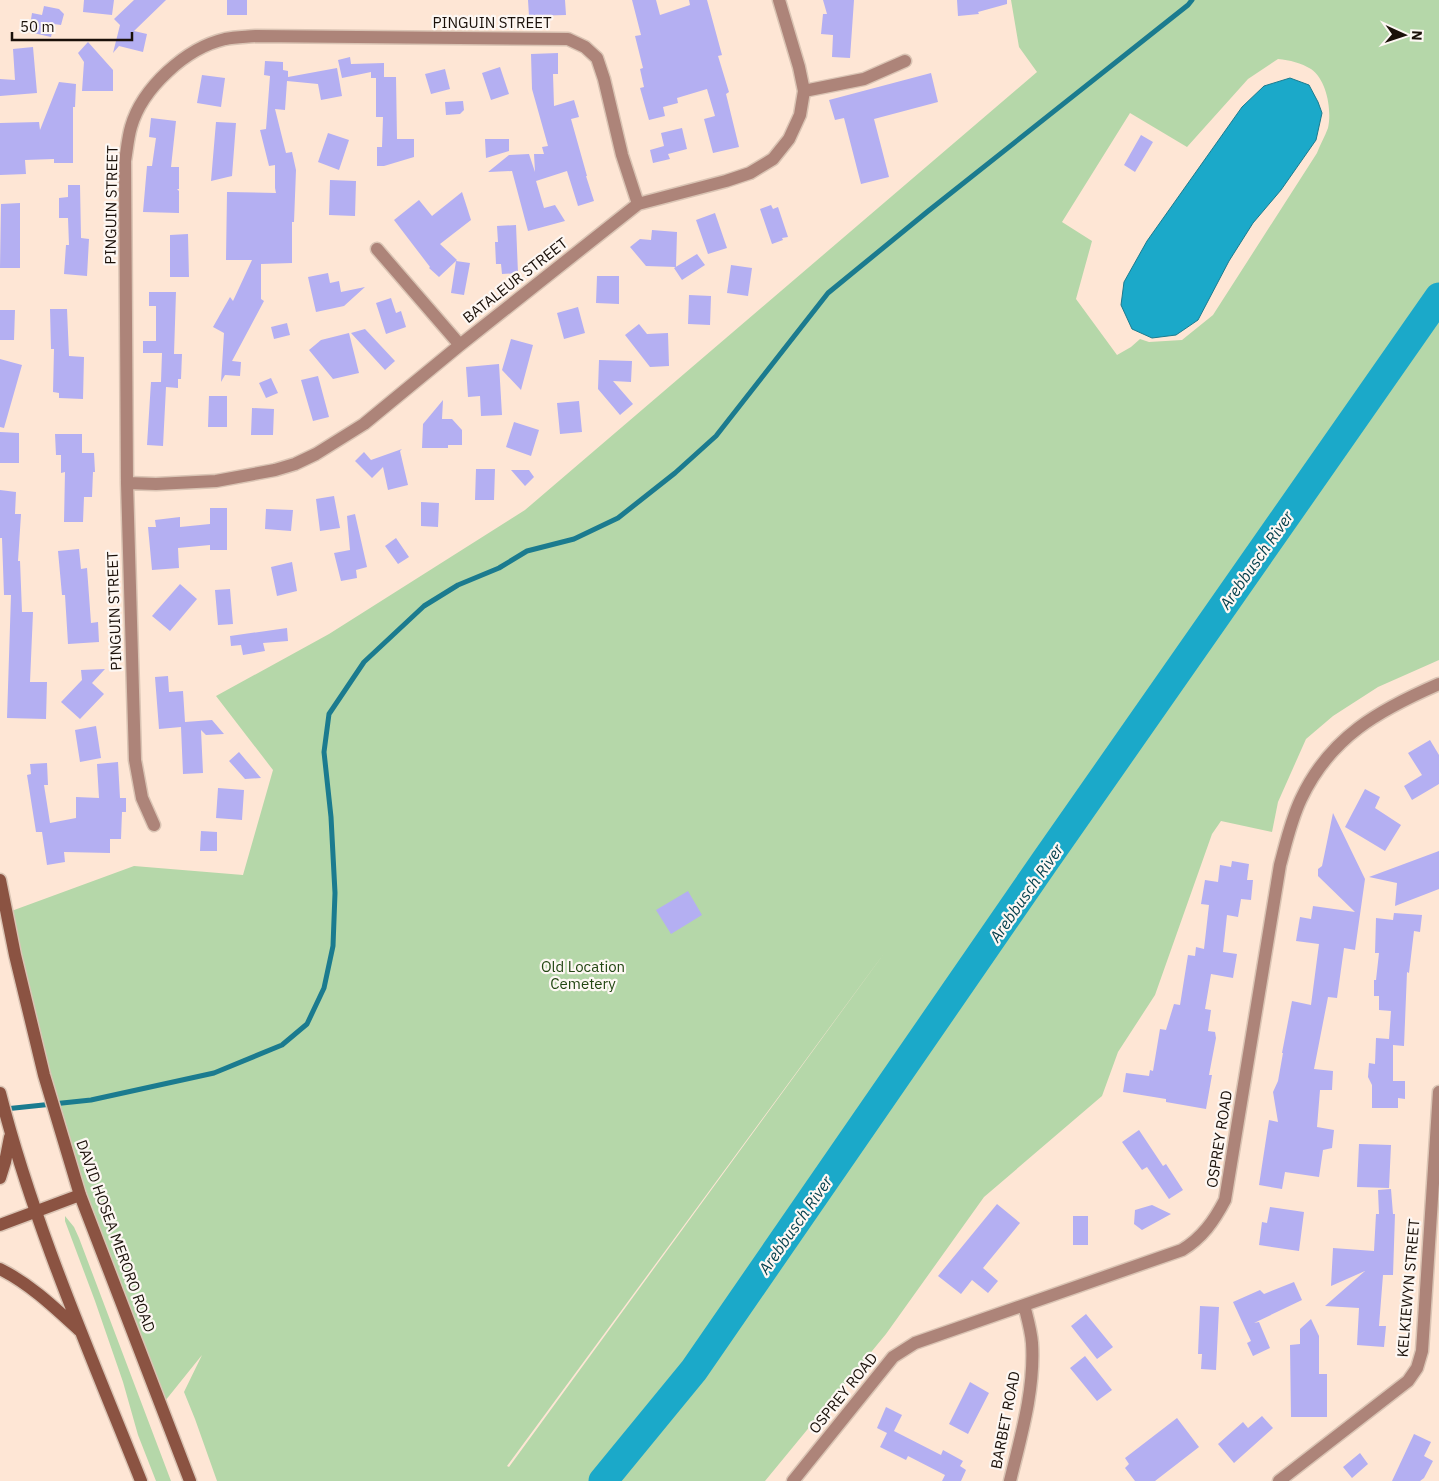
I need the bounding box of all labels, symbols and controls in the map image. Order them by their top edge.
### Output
scale bar [12,10,132,42]
north arrow [1379,10,1429,60]
street label: PINGUIN STREET [432,13,552,32]
text: 50 m [20,17,55,36]
text: N [1408,30,1426,41]
street label: PINGUIN STREET [100,145,122,265]
street label: BATALEUR STREET [459,233,572,327]
water label: Arebbusch River [1214,506,1298,614]
street label: PINGUIN STREET [102,551,126,671]
water label: Arebbusch River [984,839,1068,947]
park label: Old Location Cemetery [541,957,625,993]
street label: OSPREY ROAD [1202,1089,1236,1189]
street label: DAVID HOSEA MERORO ROAD [72,1137,160,1335]
water label: Arebbusch River [753,1171,837,1279]
street label: KELKIEWYN STREET [1392,1217,1424,1358]
street label: OSPREY ROAD [805,1349,881,1437]
street label: BARBET ROAD [986,1370,1024,1470]

